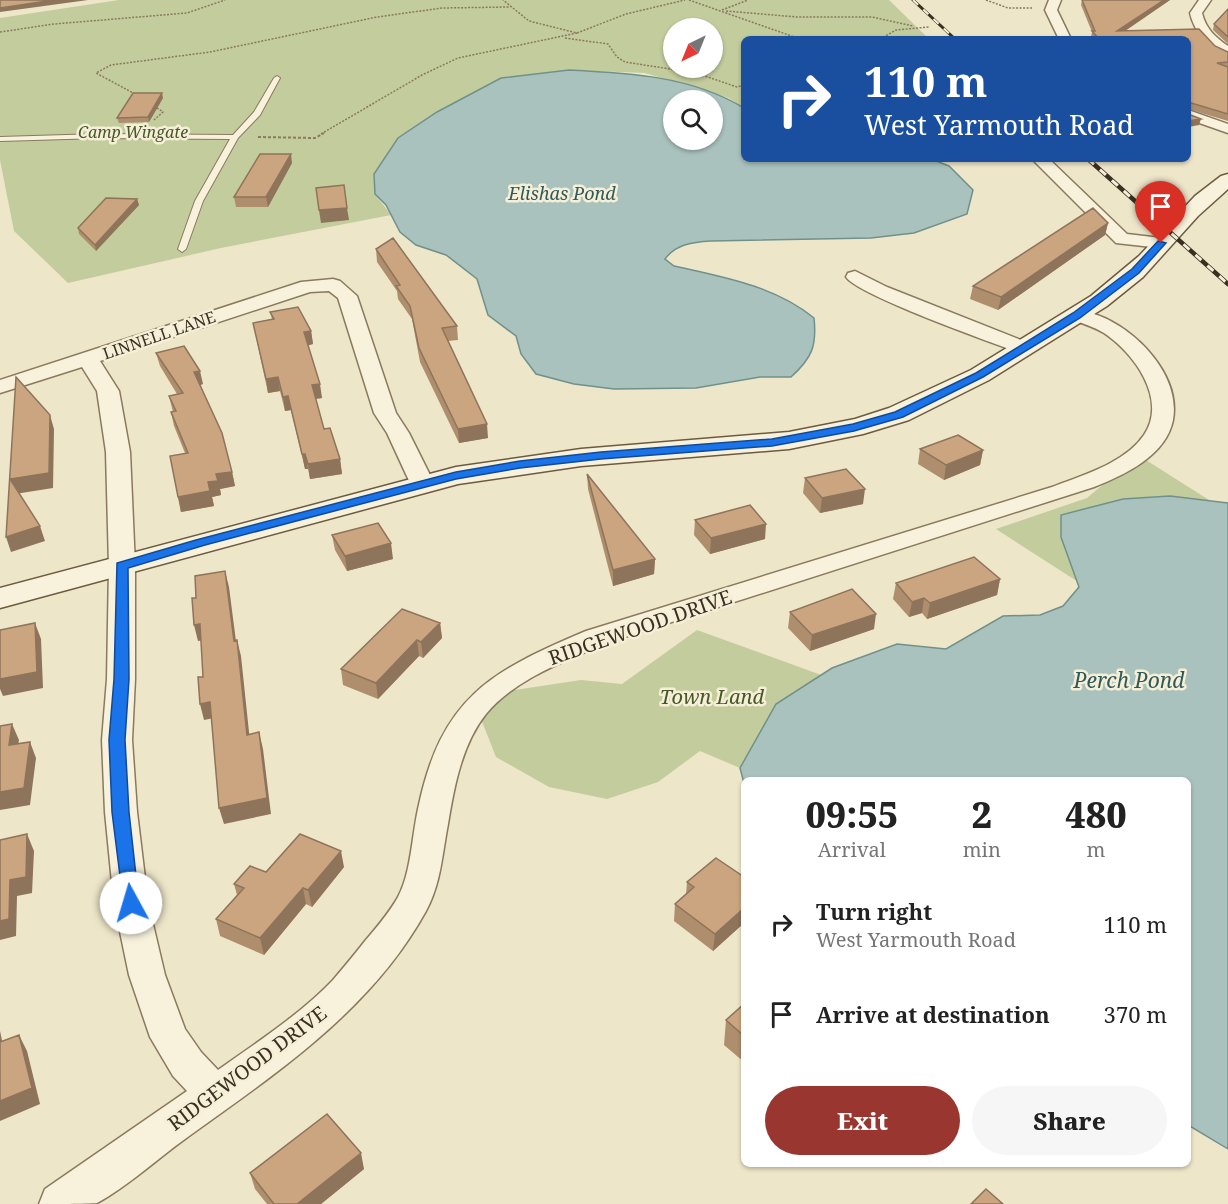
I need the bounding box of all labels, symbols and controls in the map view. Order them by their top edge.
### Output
north arrow [663,18,723,78]
map controls [663,18,723,150]
text: 110 m [864,52,988,109]
icon: right [765,60,843,138]
button: search [663,90,723,150]
text: West Yarmouth Road [864,106,1134,143]
park label: Camp Wingate [78,121,188,143]
water label: Elishas Pond [507,181,616,205]
pin [1135,181,1186,243]
icon: arrive [1144,190,1177,223]
street label: LINNELL LANE [100,305,218,365]
street label: RIDGEWOOD DRIVE [545,583,735,671]
water label: Perch Pond [1073,666,1185,694]
park label: Town Land [660,683,765,710]
text: 09:55 [805,790,898,839]
text: 2 [972,790,992,839]
text: 480 [1065,790,1127,839]
text: Arrival [818,836,886,863]
text: min [963,836,1001,863]
text: m [1087,836,1105,863]
position arrow [99,871,163,935]
text: Turn right [816,896,932,926]
icon: right [765,908,798,941]
text: 110 m [1104,909,1167,939]
text: West Yarmouth Road [816,926,1016,953]
icon: arrive [765,998,798,1031]
street label: RIDGEWOOD DRIVE [162,999,332,1137]
text: Arrive at destination [816,999,1050,1029]
text: 370 m [1104,999,1167,1029]
button: Exit [765,1086,960,1155]
button: Share [972,1086,1167,1155]

